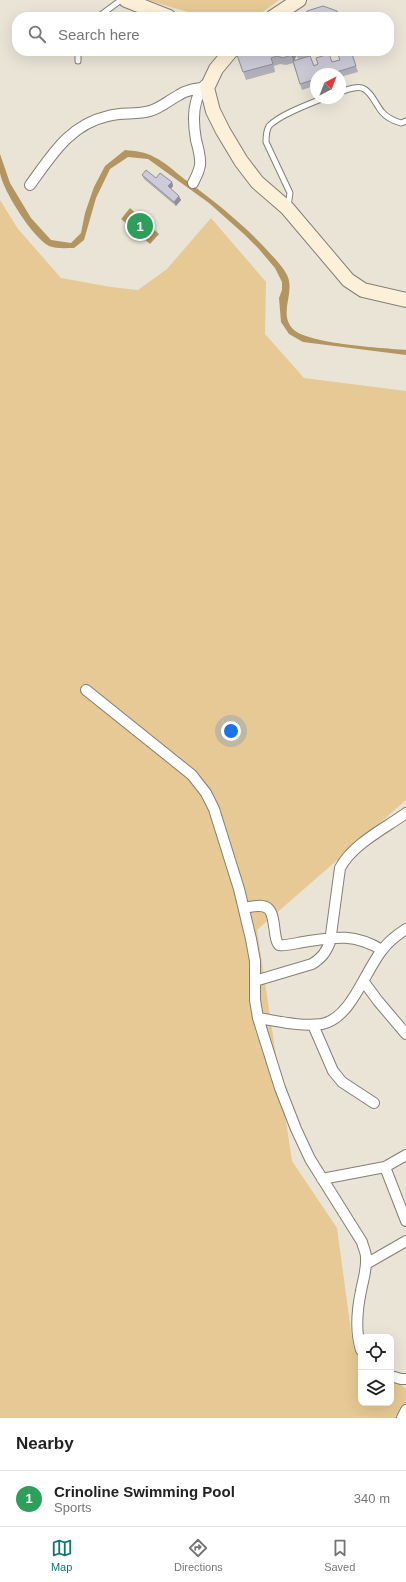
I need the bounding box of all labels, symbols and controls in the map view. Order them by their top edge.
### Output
search box [12,12,394,56]
icon: search [26,23,48,45]
text: Search here [58,26,140,43]
north arrow [310,68,346,104]
pin: 1 [127,211,153,241]
your location [221,721,241,741]
map controls [358,1334,394,1406]
button: locate [358,1334,394,1370]
button: layers [358,1370,394,1406]
text: Nearby [16,1434,74,1453]
text: Crinoline Swimming Pool [54,1483,235,1500]
text: 1 [25,1491,33,1506]
text: 340 m [354,1491,390,1506]
text: Sports [54,1500,92,1515]
tab: Map [51,1537,73,1573]
tab: Directions [174,1537,223,1573]
tab: Saved [324,1537,355,1573]

